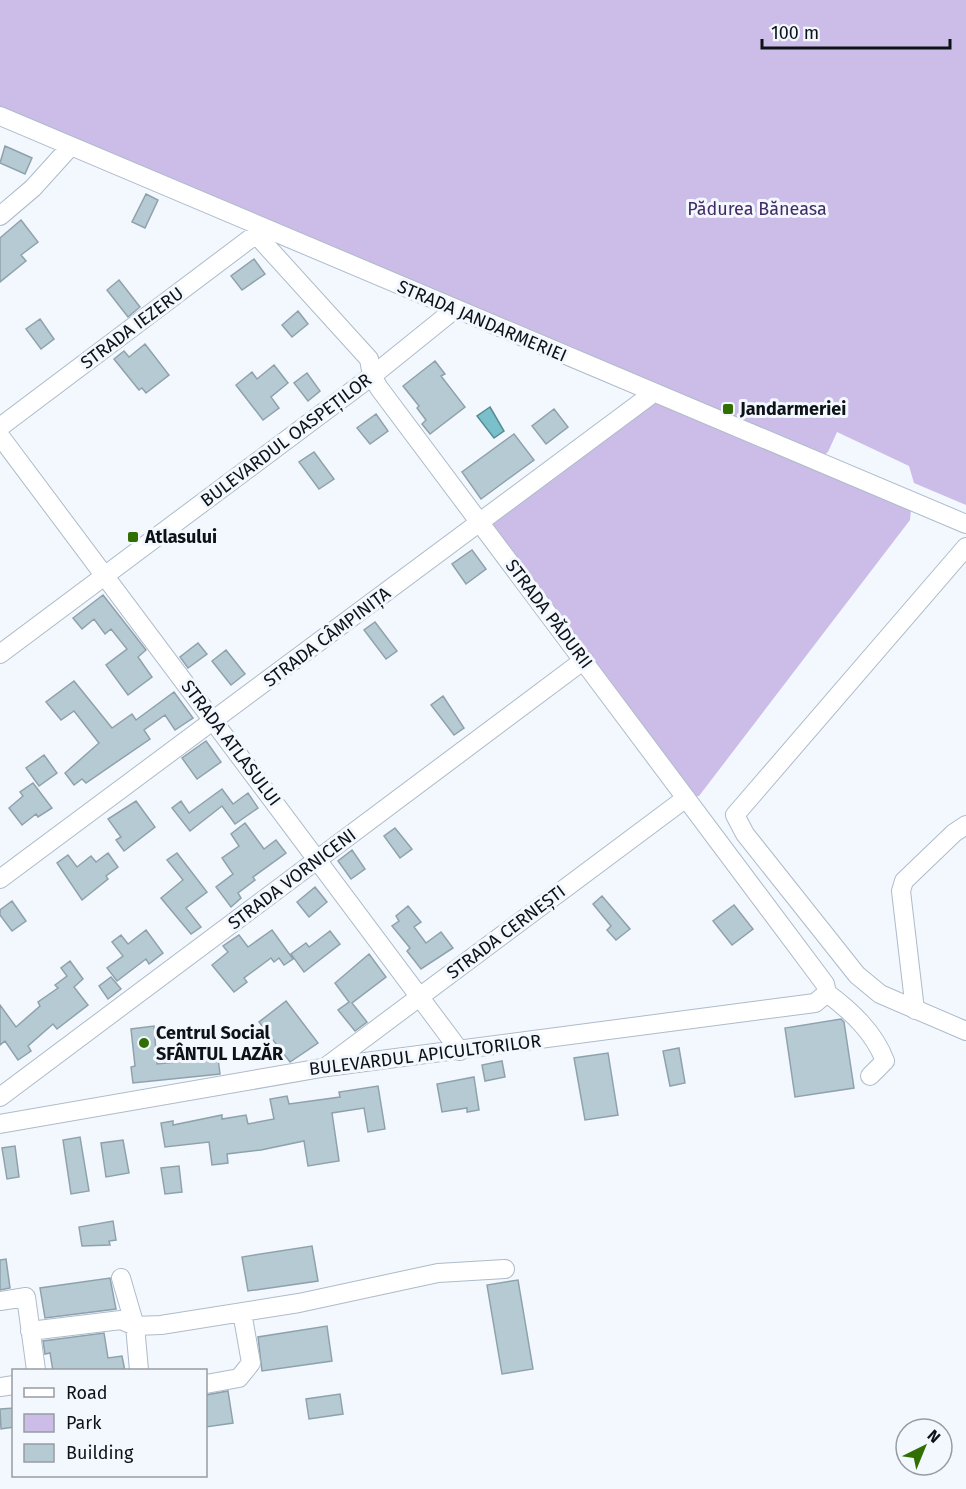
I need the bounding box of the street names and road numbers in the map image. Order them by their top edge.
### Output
street label: STRADA JANDARMERIEI [394,275,570,367]
street label: STRADA IEZERU [76,282,188,374]
street label: BULEVARDUL OASPEȚILOR [196,368,376,512]
street label: STRADA PĂDURII [501,555,597,673]
street label: STRADA CÂMPINIȚA [259,582,396,693]
street label: STRADA ATLASULUI [177,676,285,810]
street label: STRADA VORNICENI [224,824,360,934]
street label: STRADA CERNEȘTI [442,880,570,985]
street label: BULEVARDUL APICULTORILOR [308,1030,543,1080]

